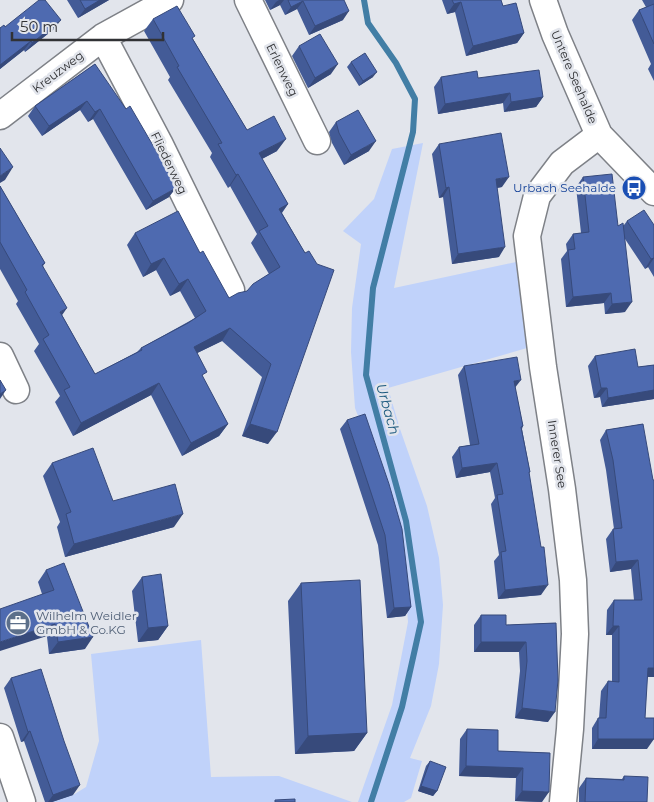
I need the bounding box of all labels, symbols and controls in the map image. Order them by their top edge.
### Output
scale bar [12,10,164,42]
text: 50 m [20,17,58,36]
street label: Untere Seehalde [548,28,601,126]
street label: Erlenweg [263,41,302,99]
street label: Kreuzweg [29,47,86,96]
street label: Fliederweg [148,129,191,196]
bus stop icon: Urbach Seehalde [621,175,647,201]
place label: Urbach Seehalde [513,180,616,195]
water label: Urbach [372,381,404,437]
street label: Innerer See [545,419,570,489]
place label: Wilhelm Weidler GmbH & Co.KG [36,608,137,637]
office icon: Wilhelm Weidler GmbH & Co.KG [5,610,31,636]

